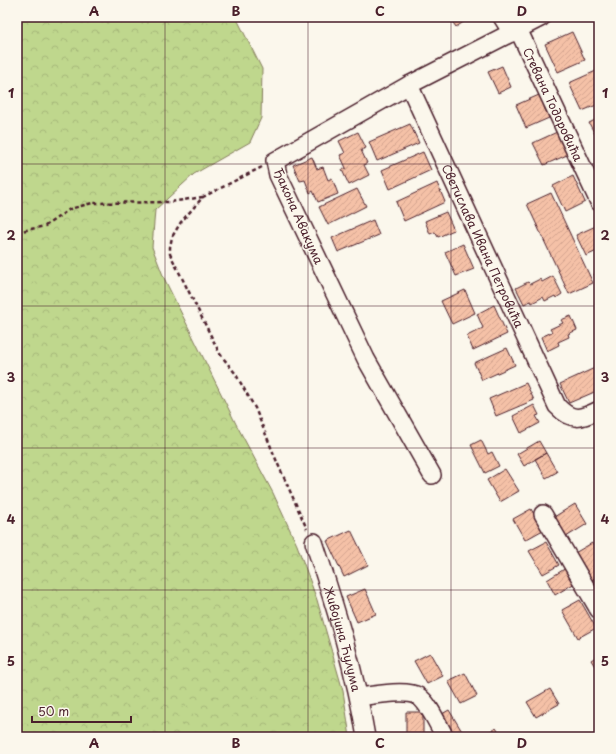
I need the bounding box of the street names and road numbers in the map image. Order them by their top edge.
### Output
street label: Стевана Тодоровића [519,44,588,164]
street label: Светислава Ивана Петровића [438,161,529,331]
street label: Ђакона Авакума [270,165,329,268]
street label: Живојина Ћулума [320,584,366,694]

